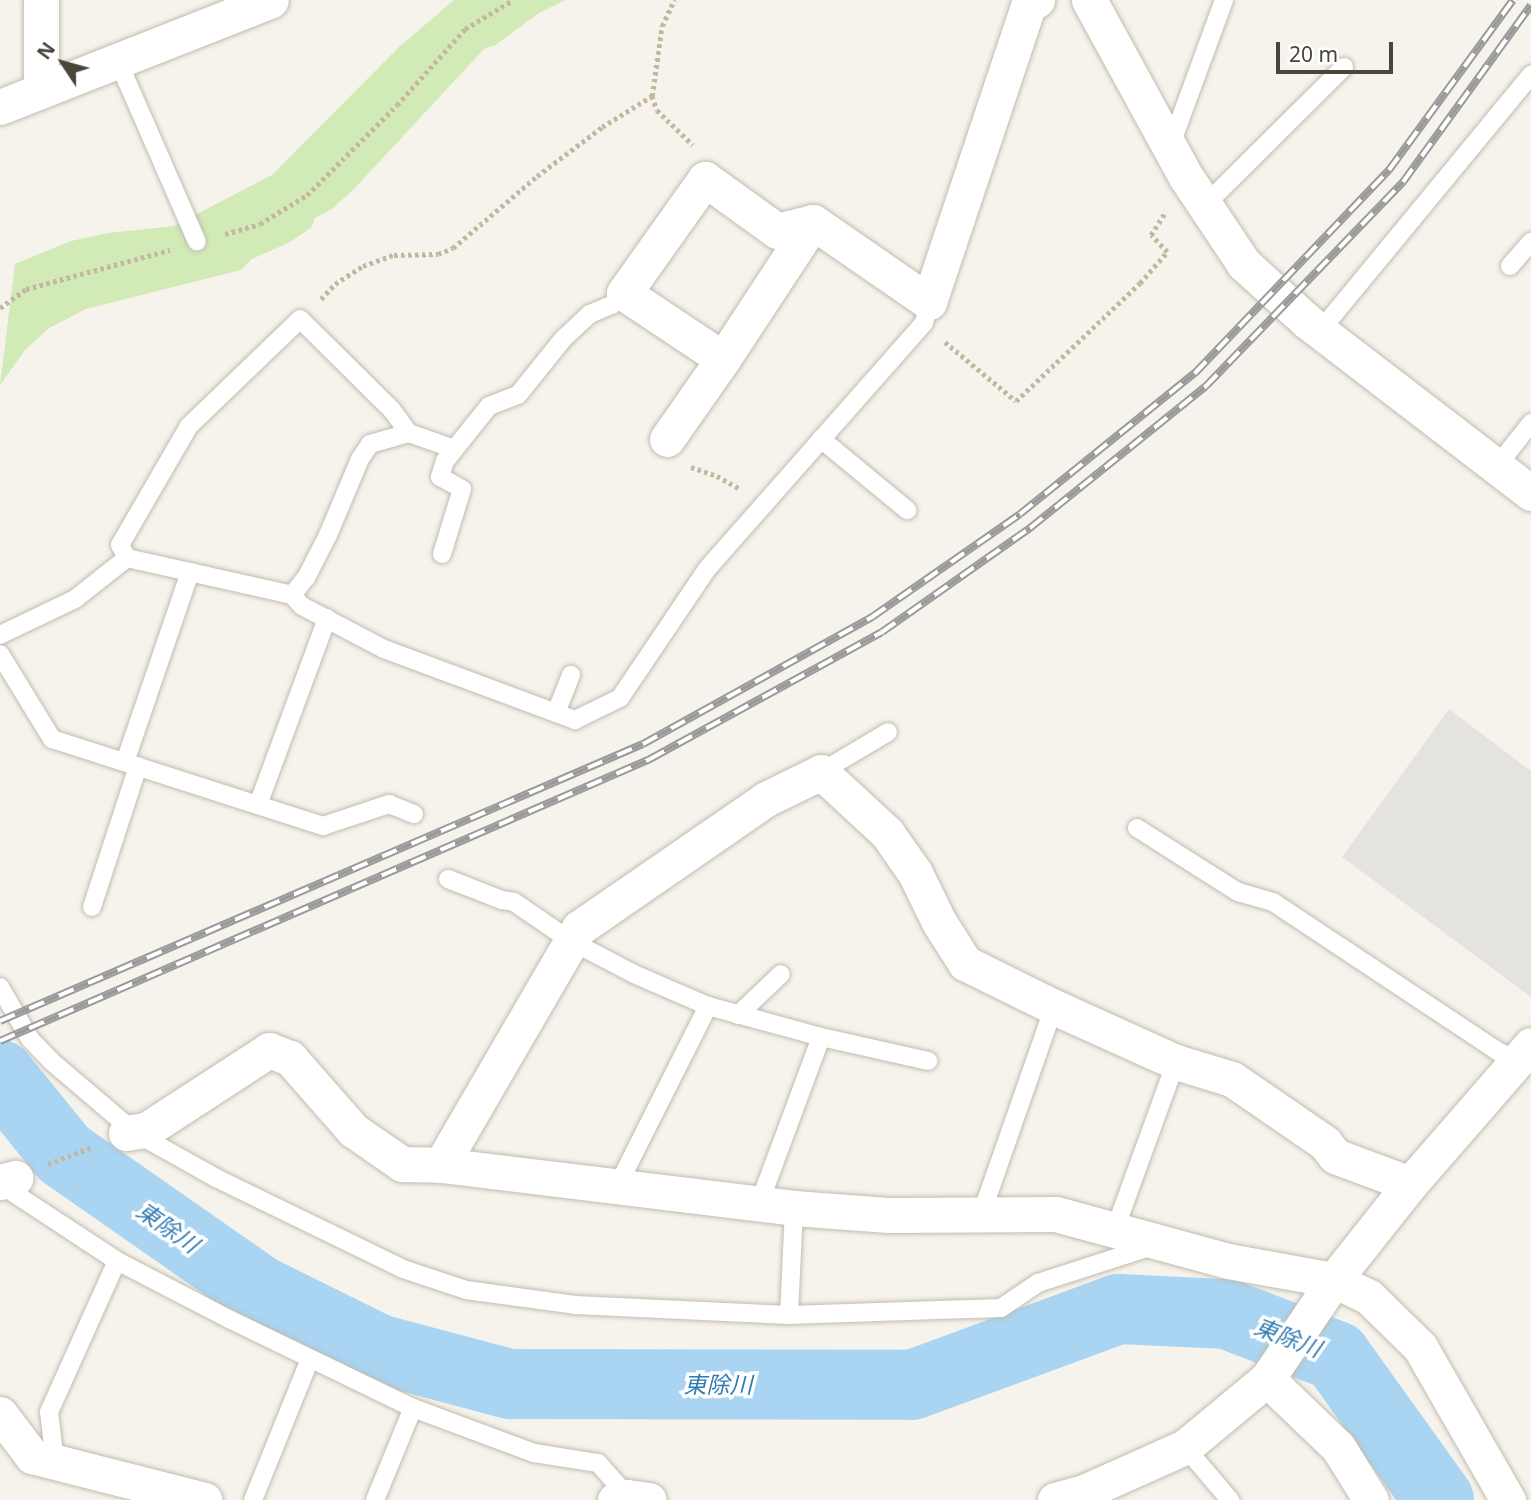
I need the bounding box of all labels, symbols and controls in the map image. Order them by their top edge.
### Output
north arrow [28,28,98,98]
scale bar [1279,28,1396,72]
text: N [31,37,61,65]
text: 20 m [1289,40,1338,68]
water label: 東除川 [132,1196,204,1258]
water label: 東除川 [1251,1312,1325,1362]
water label: 東除川 [684,1370,752,1398]

